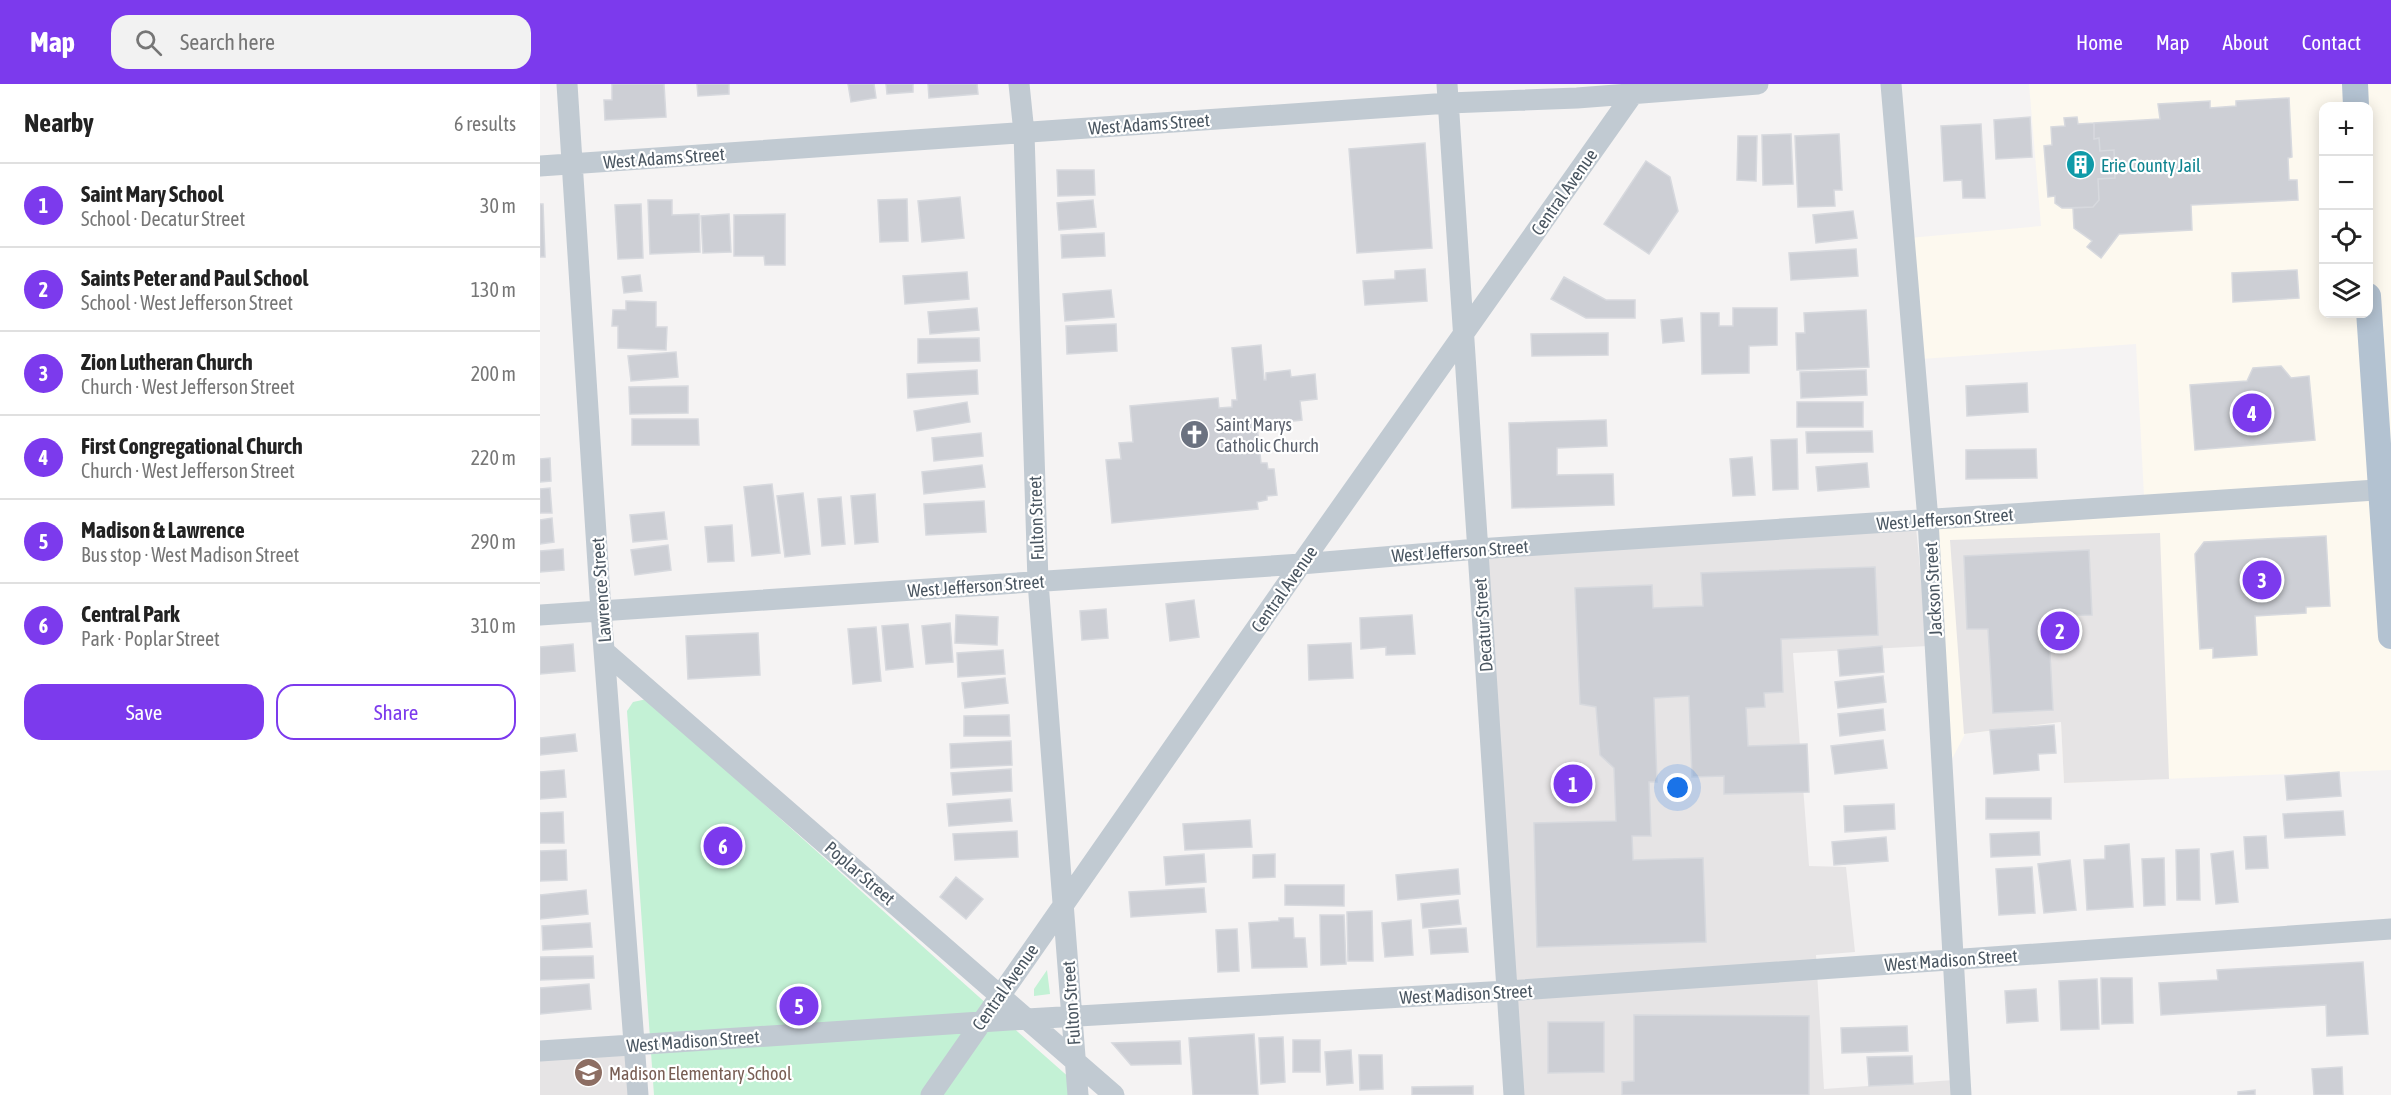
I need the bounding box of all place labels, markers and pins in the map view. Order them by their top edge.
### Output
building icon: Erie County Jail [2064,149,2096,181]
place label: Erie County Jail [2101,155,2201,176]
pin: 4 [2232,390,2272,436]
place label: Saint Marys Catholic Church [1216,414,1319,456]
church icon: Saint Marys Catholic Church [1179,418,1211,450]
pin: 3 [2242,558,2282,602]
pin: 2 [2040,608,2080,654]
pin: 1 [1554,762,1592,806]
pin: 6 [704,824,742,868]
pin: 5 [780,984,818,1028]
school or university icon: Madison Elementary School [572,1057,604,1089]
place label: Madison Elementary School [609,1063,792,1084]

